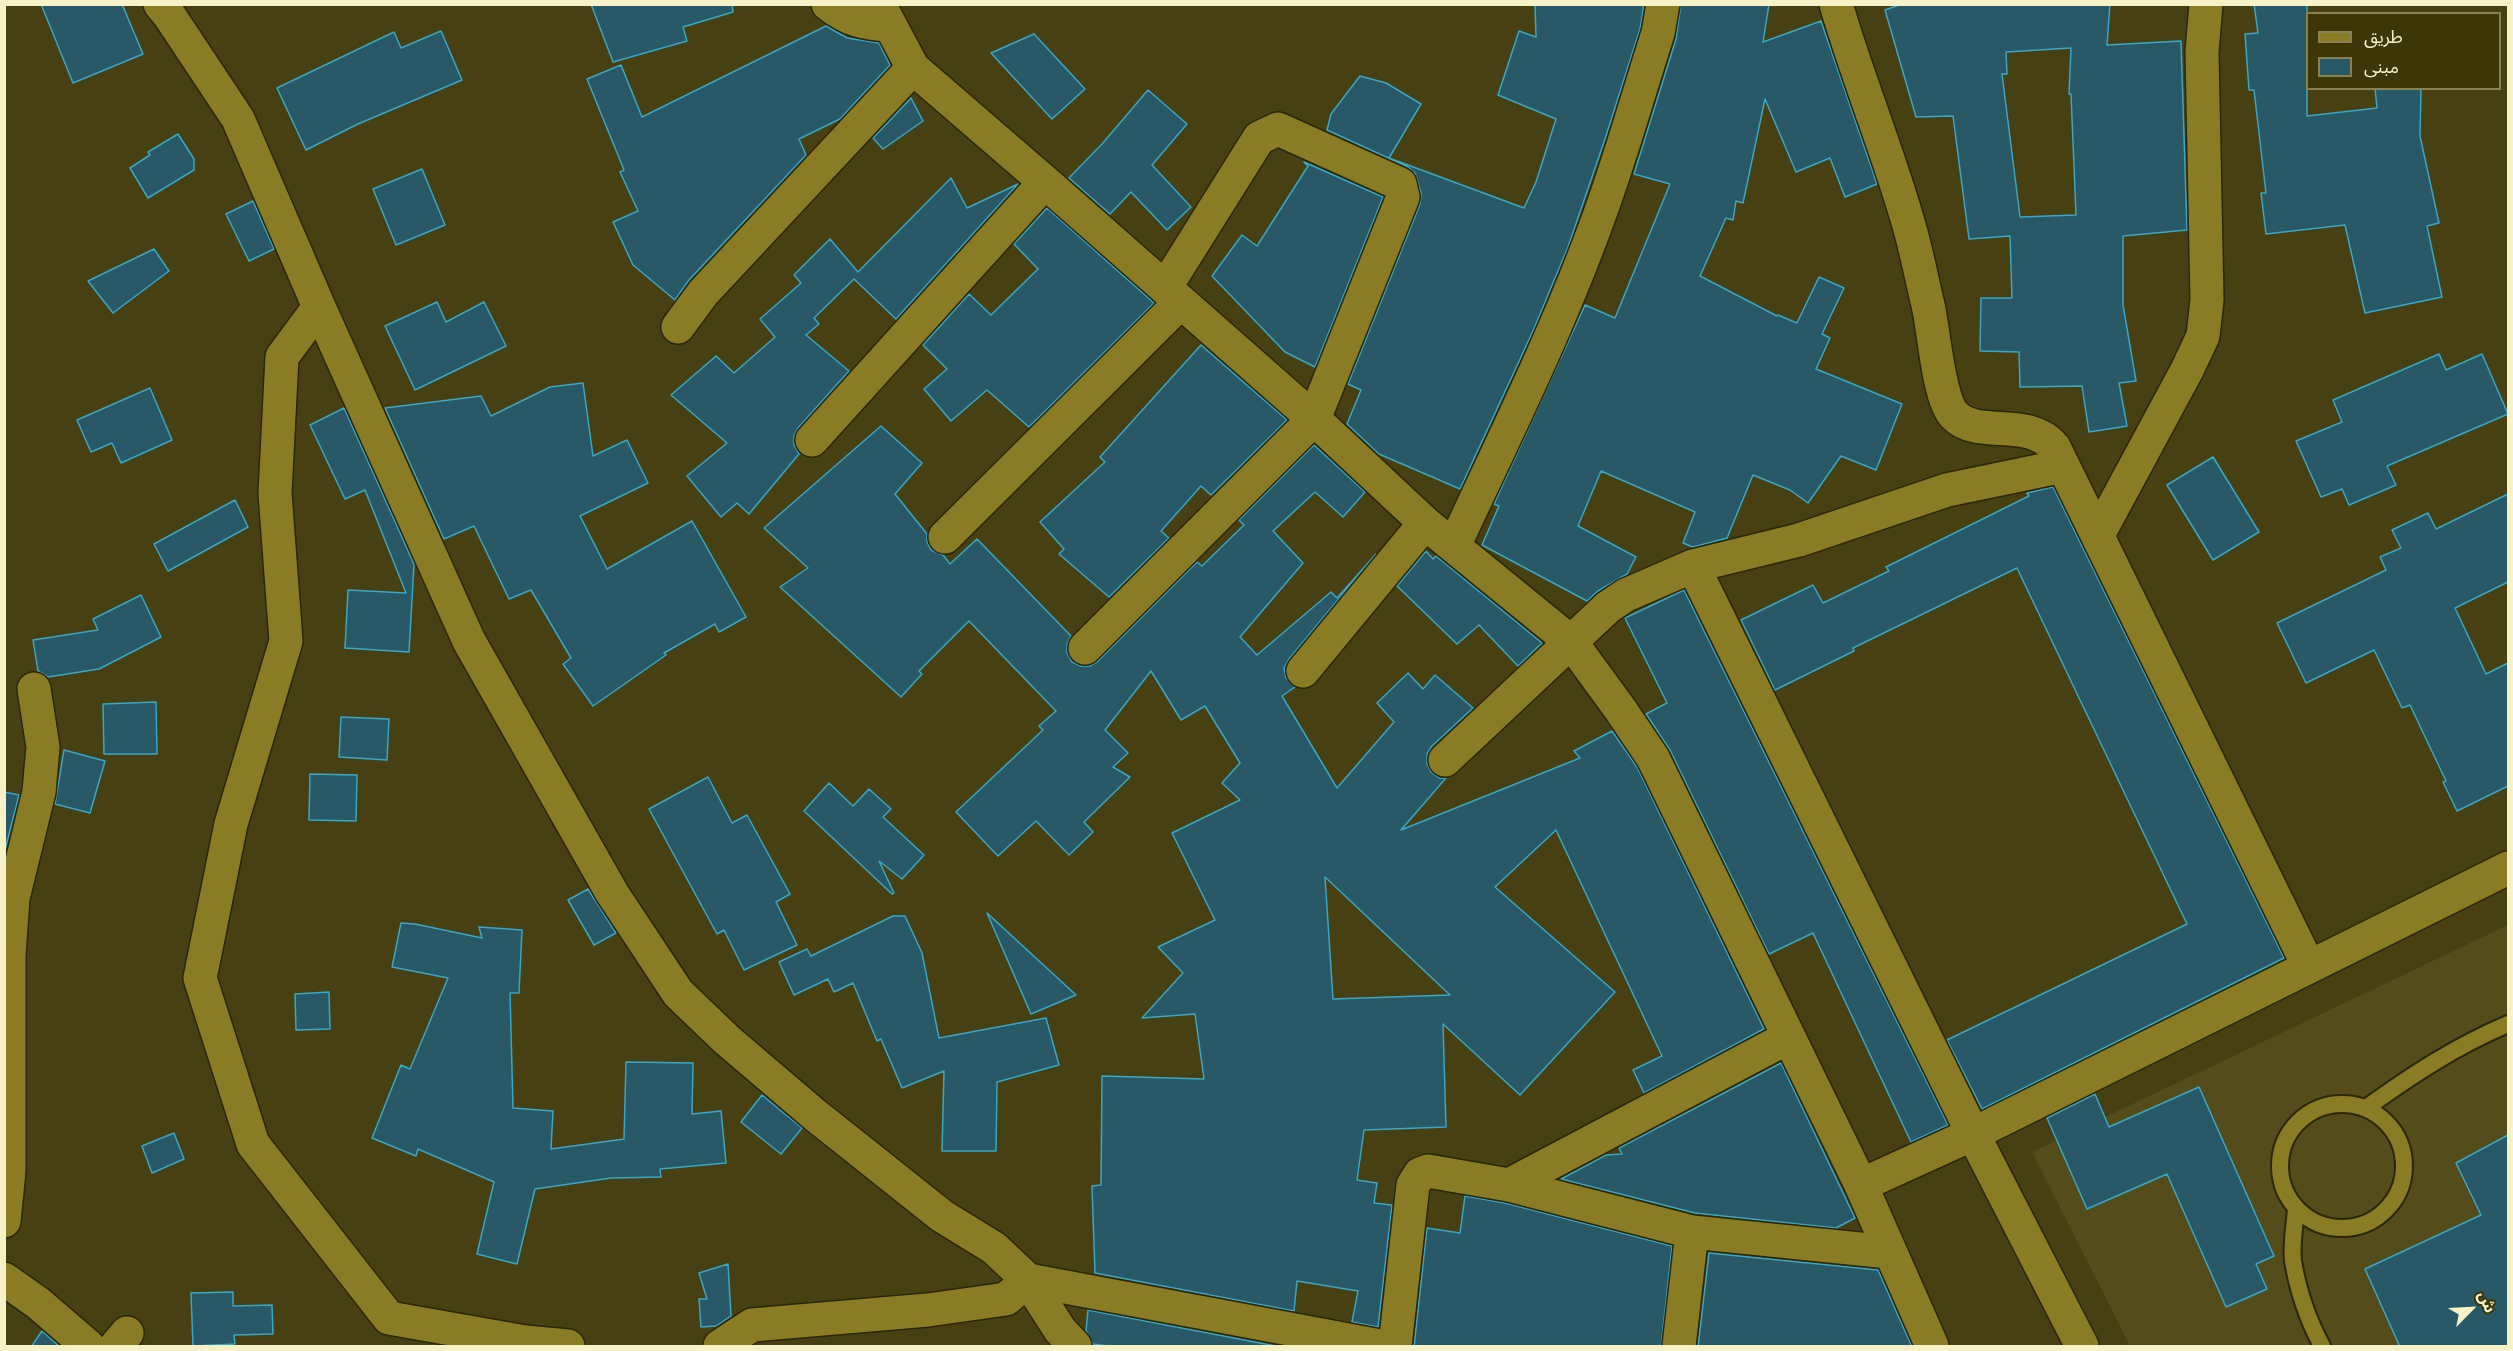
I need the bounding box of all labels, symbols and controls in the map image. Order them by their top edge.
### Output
legend [2306,12,2501,90]
text: طريق [2364,25,2403,48]
text: مبنى [2364,55,2399,78]
north arrow [2441,1279,2501,1339]
text: ش [2474,1288,2501,1316]

